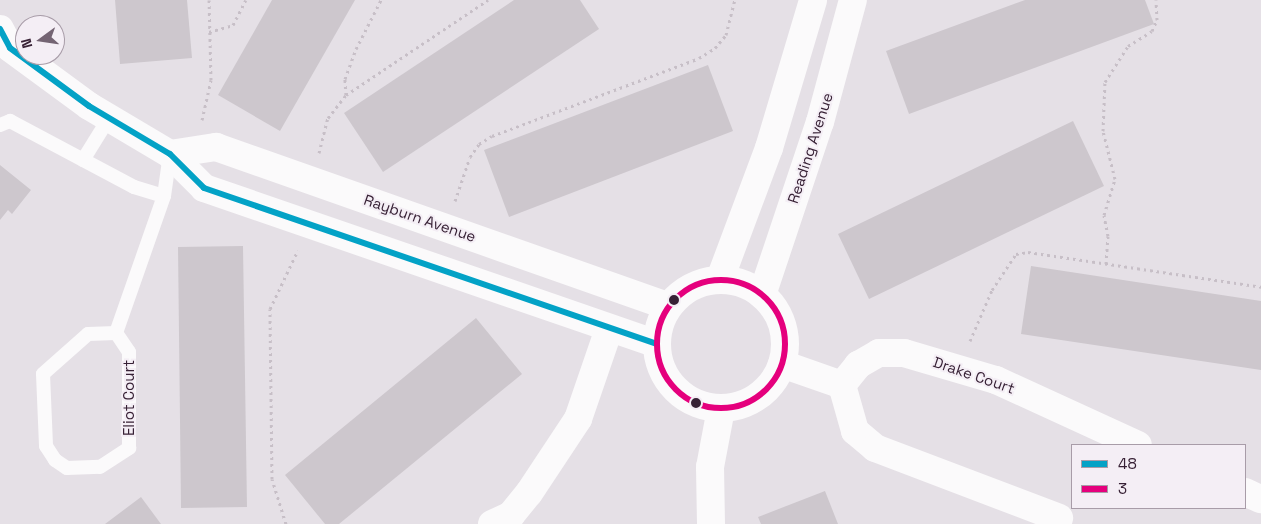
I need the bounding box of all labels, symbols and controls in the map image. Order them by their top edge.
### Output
north arrow [15,15,65,65]
text: N [17,37,36,50]
street label: Reading Avenue [784,90,836,206]
street label: Rayburn Avenue [361,190,479,246]
unlabelled marker [669,295,679,305]
street label: Drake Court [931,353,1017,397]
street label: Eliot Court [120,360,138,436]
unlabelled marker [691,398,701,408]
legend [1071,444,1246,509]
text: 48 [1118,454,1137,473]
text: 3 [1118,479,1127,498]

